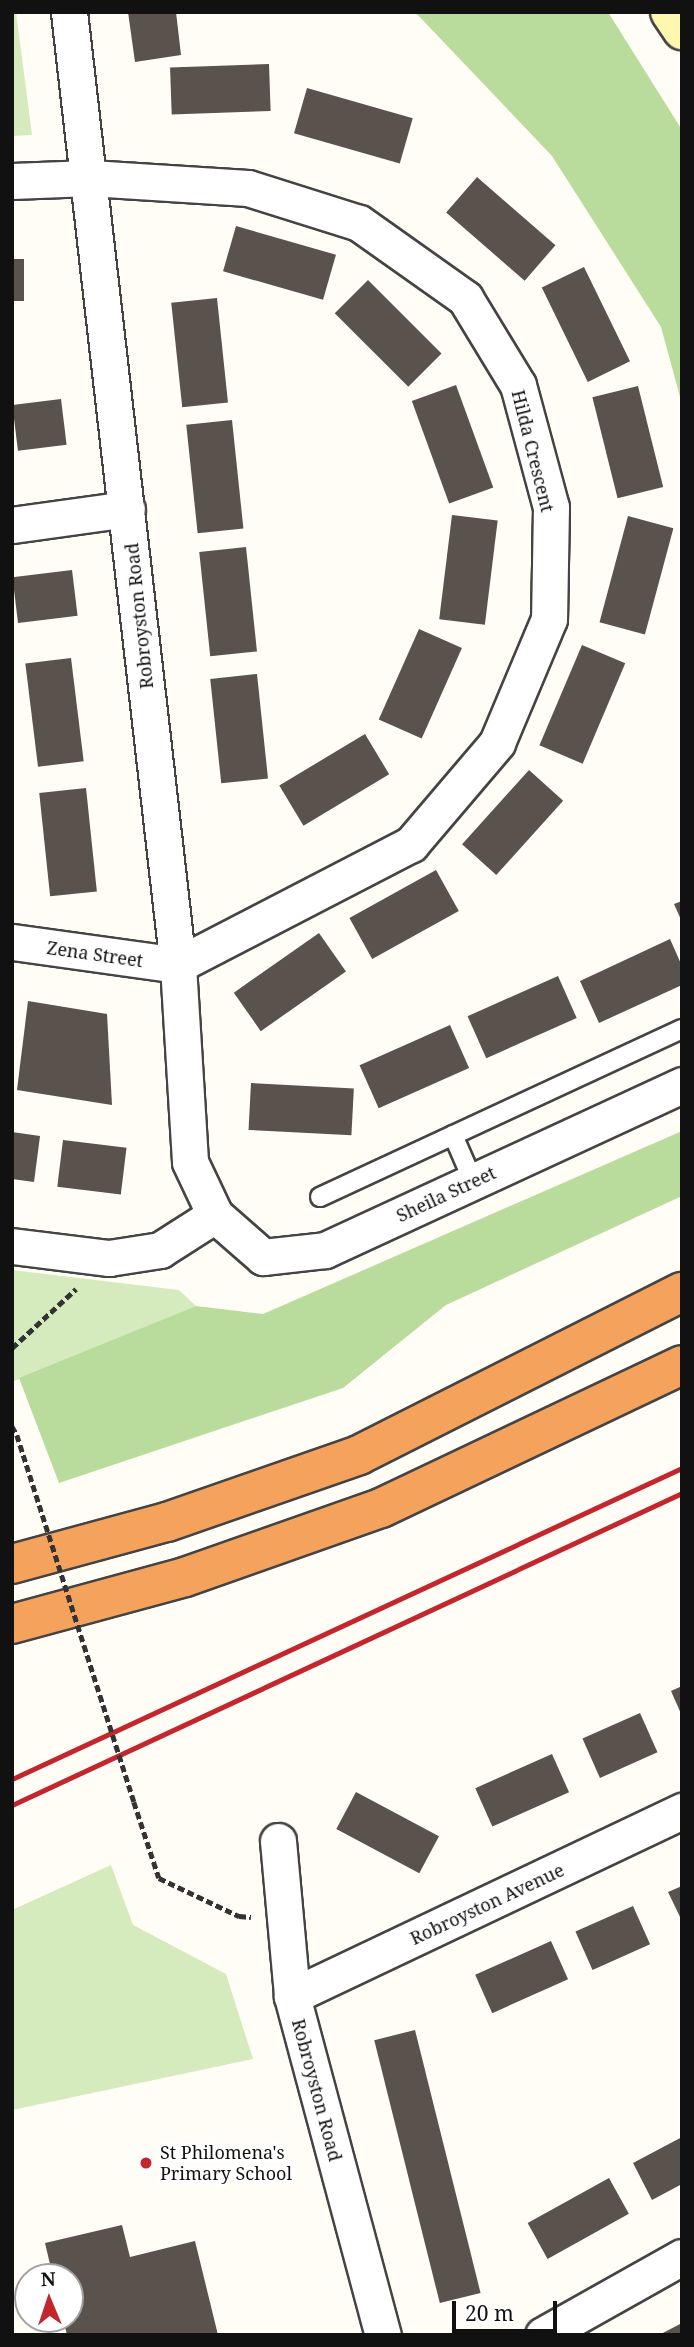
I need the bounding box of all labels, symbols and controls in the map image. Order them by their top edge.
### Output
street label: Hilda Crescent [507,388,559,514]
street label: Robroyston Road [121,542,157,690]
street label: Zena Street [46,937,144,971]
street label: Sheila Street [393,1162,499,1226]
street label: Robroyston Avenue [407,1859,567,1949]
street label: Robroyston Road [288,2016,346,2164]
place label: St Philomena's Primary School [160,2142,292,2184]
marker: St Philomena's Primary School [138,2155,154,2171]
north arrow [14,2263,84,2333]
text: N [40,2266,56,2292]
scale bar [456,2288,561,2332]
text: 20 m [465,2299,514,2327]

